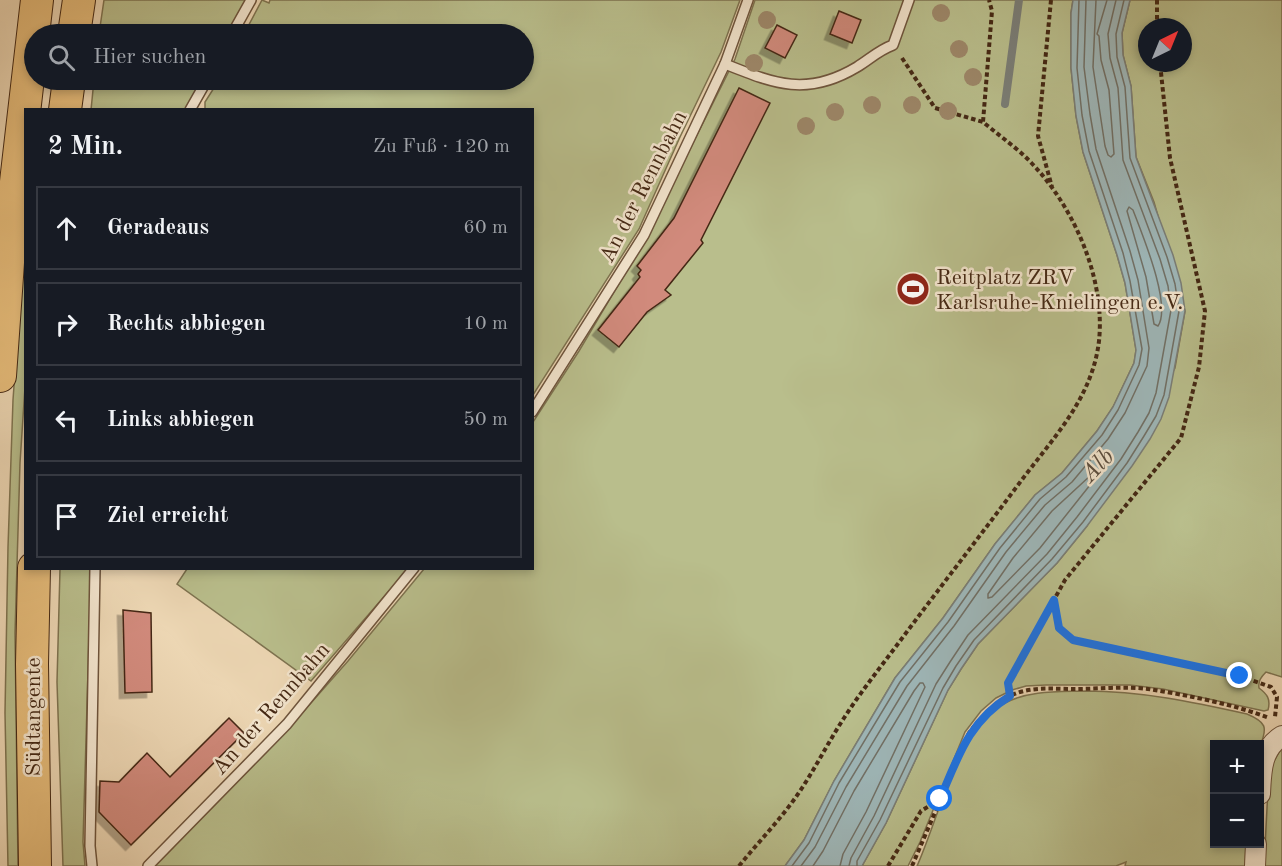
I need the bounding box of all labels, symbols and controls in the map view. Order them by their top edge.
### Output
north arrow [1138,18,1192,72]
search box [24,24,534,90]
icon: search [45,41,78,74]
text: Hier suchen [93,46,206,68]
street label: An der Rennbahn [596,107,692,266]
text: 2 Min. [48,134,123,160]
text: Zu Fuß · 120 m [373,137,510,157]
icon: ahead [50,212,83,245]
text: Geradeaus [107,217,209,239]
text: 60 m [463,218,508,238]
place label: Reitplatz ZRV Karlsruhe-Knielingen e.V. [936,267,1183,314]
sports icon: Reitplatz ZRV Karlsruhe-Knielingen e.V. [895,271,931,307]
icon: right [50,308,83,341]
text: Rechts abbiegen [107,313,266,335]
text: 10 m [463,314,508,334]
icon: left [50,404,83,437]
text: Links abbiegen [107,409,255,431]
text: 50 m [463,410,508,430]
water label: Alb [1076,445,1119,489]
icon: arrive [50,500,83,533]
text: Ziel erreicht [107,505,228,527]
street label: An der Rennbahn [208,639,335,780]
street label: Südtangente [23,657,45,777]
route end [1226,662,1252,688]
map controls [1210,740,1264,848]
button: + [1210,740,1264,794]
route start [926,785,952,811]
button: − [1210,794,1264,848]

